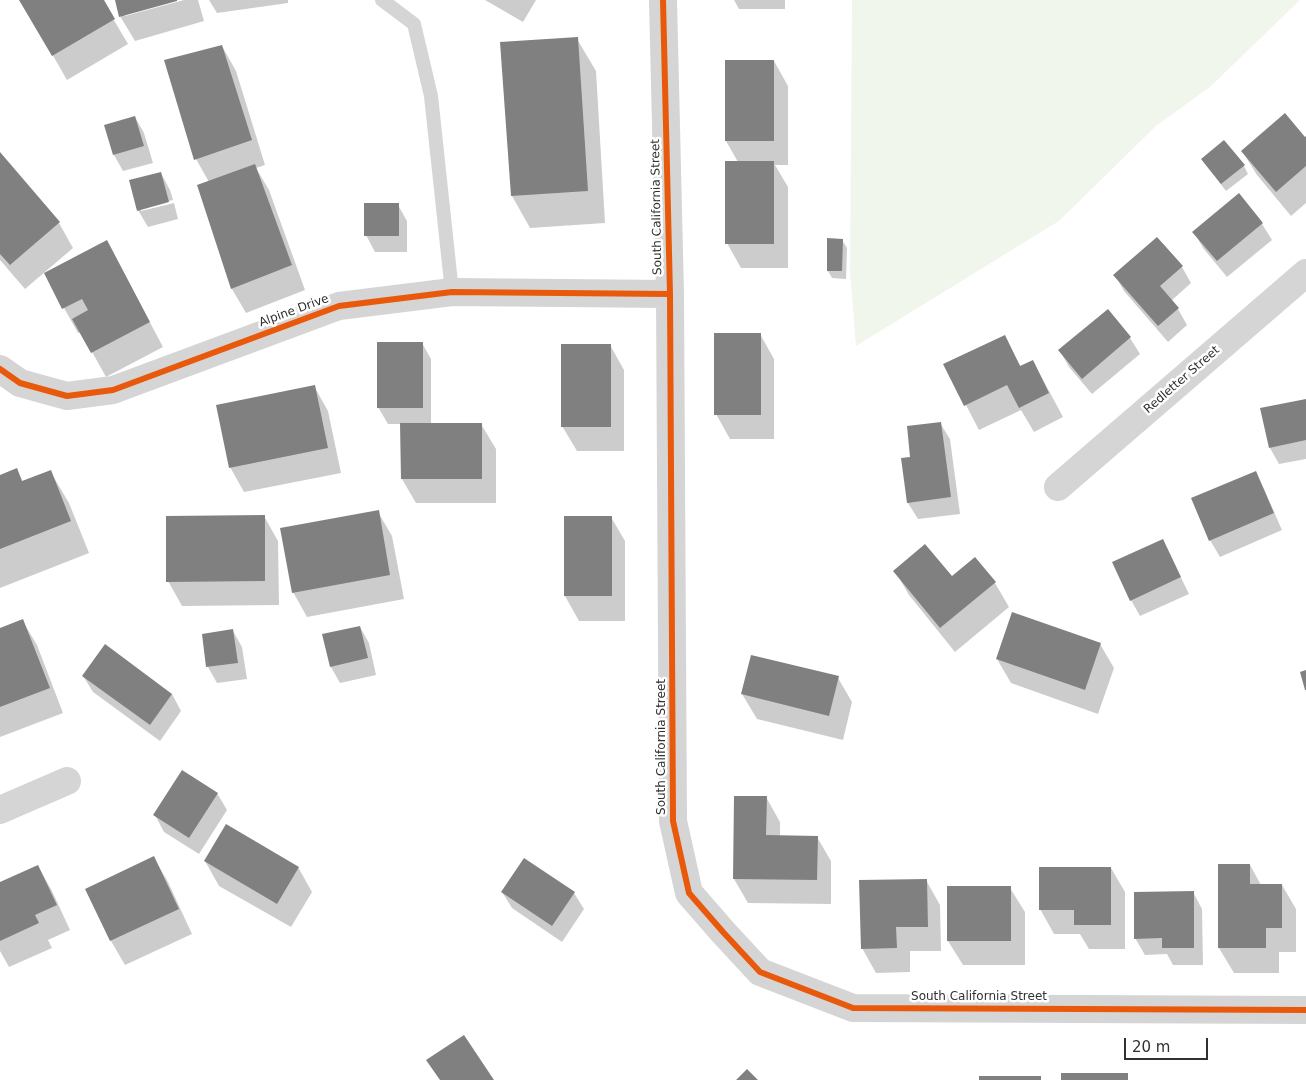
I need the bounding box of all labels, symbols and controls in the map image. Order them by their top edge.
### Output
street label: South California Street [649,139,665,275]
street label: Alpine Drive [257,292,331,330]
street label: Redletter Street [1141,343,1223,417]
street label: South California Street [655,679,669,815]
street label: South California Street [911,990,1047,1004]
scale bar [1126,1028,1210,1060]
text: 20 m [1132,1038,1170,1056]

